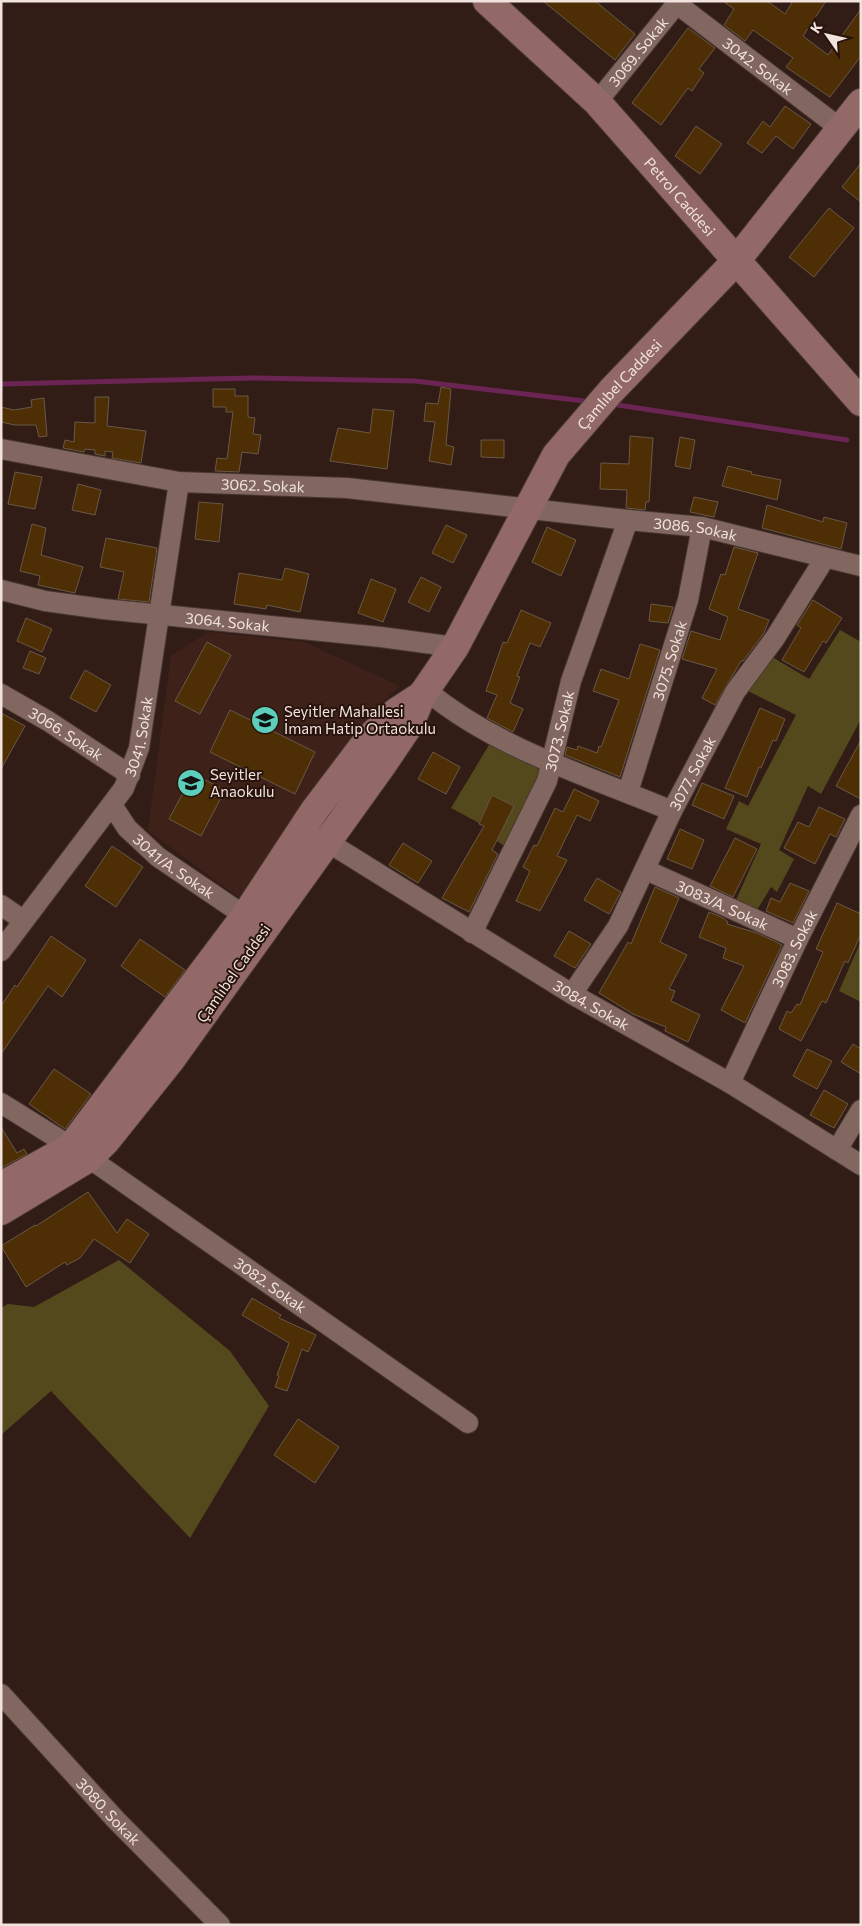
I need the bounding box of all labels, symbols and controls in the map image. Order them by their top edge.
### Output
north arrow [802,10,852,60]
street label: 3069. Sokak [604,13,672,90]
text: K [806,18,826,36]
street label: 3042. Sokak [719,33,797,98]
street label: Petrol Caddesi [641,153,719,239]
street label: Çamlıbel Caddesi [573,335,665,433]
street label: 3062. Sokak [221,475,305,495]
street label: 3086. Sokak [653,513,739,544]
street label: 3064. Sokak [184,608,271,635]
street label: 3075. Sokak [648,618,690,703]
street label: 3073. Sokak [541,689,577,773]
street label: 3041. Sokak [120,695,156,779]
place label: Seyitler Mahallesi İmam Hatip Ortaokulu [284,702,436,737]
street label: 3066. Sokak [26,703,107,764]
school or university icon: Seyitler Mahallesi İmam Hatip Ortaokulu [250,705,280,735]
street label: 3077. Sokak [665,733,719,813]
place label: Seyitler Anaokulu [210,765,274,800]
school or university icon: Seyitler Anaokulu [176,768,206,798]
street label: 3041/A. Sokak [130,830,218,902]
street label: 3083/A. Sokak [673,876,772,933]
street label: 3083. Sokak [768,907,820,990]
street label: Çamlıbel Caddesi [192,920,274,1026]
street label: 3084. Sokak [550,976,633,1034]
street label: 3082. Sokak [231,1253,310,1316]
street label: 3080. Sokak [73,1774,144,1848]

